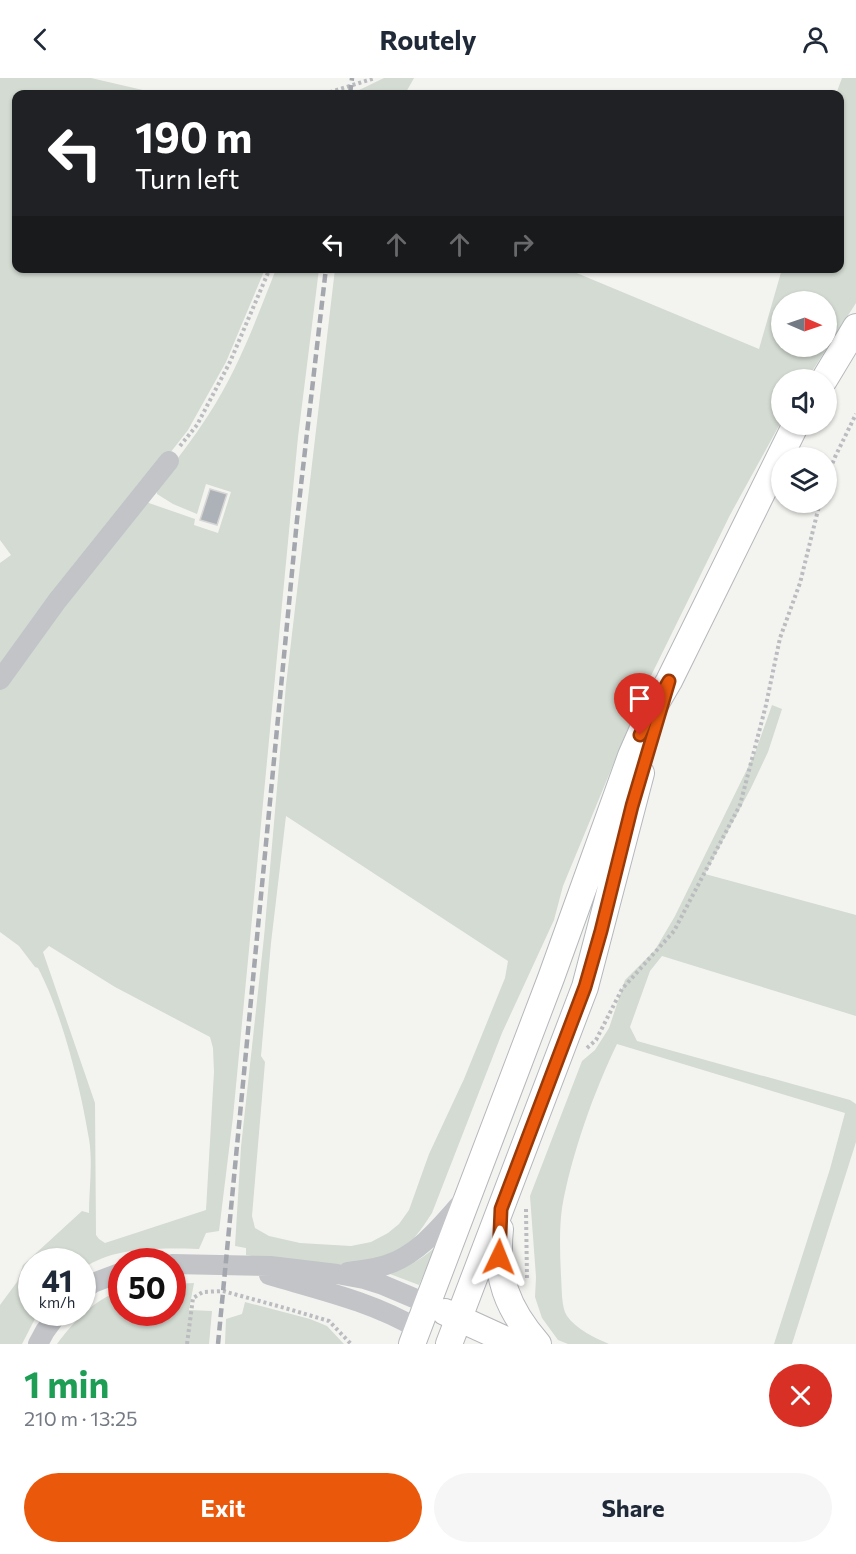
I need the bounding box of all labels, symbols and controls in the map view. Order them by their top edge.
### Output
icon: back [24,23,57,56]
text: Routely [380,23,476,56]
icon: person [799,23,832,56]
text: 190 m [135,110,253,162]
icon: left [36,114,114,192]
text: Turn left [135,162,239,195]
icon: left [317,228,350,261]
icon: ahead [380,228,413,261]
icon: ahead [443,228,476,261]
icon: right [506,228,539,261]
north arrow [771,291,837,357]
map controls [771,291,837,513]
button: sound [771,369,837,435]
button: layers [771,447,837,513]
pin [614,673,665,735]
icon: arrive [623,682,656,715]
position arrow [467,1225,531,1289]
speed limit sign: 50 [108,1248,186,1326]
text: 41 [41,1261,73,1298]
text: km/h [39,1293,75,1311]
text: 1 min [24,1361,109,1405]
button: close [769,1364,832,1427]
text: 210 m · 13:25 [24,1406,138,1430]
button: Exit [24,1473,422,1542]
button: Share [434,1473,832,1542]

